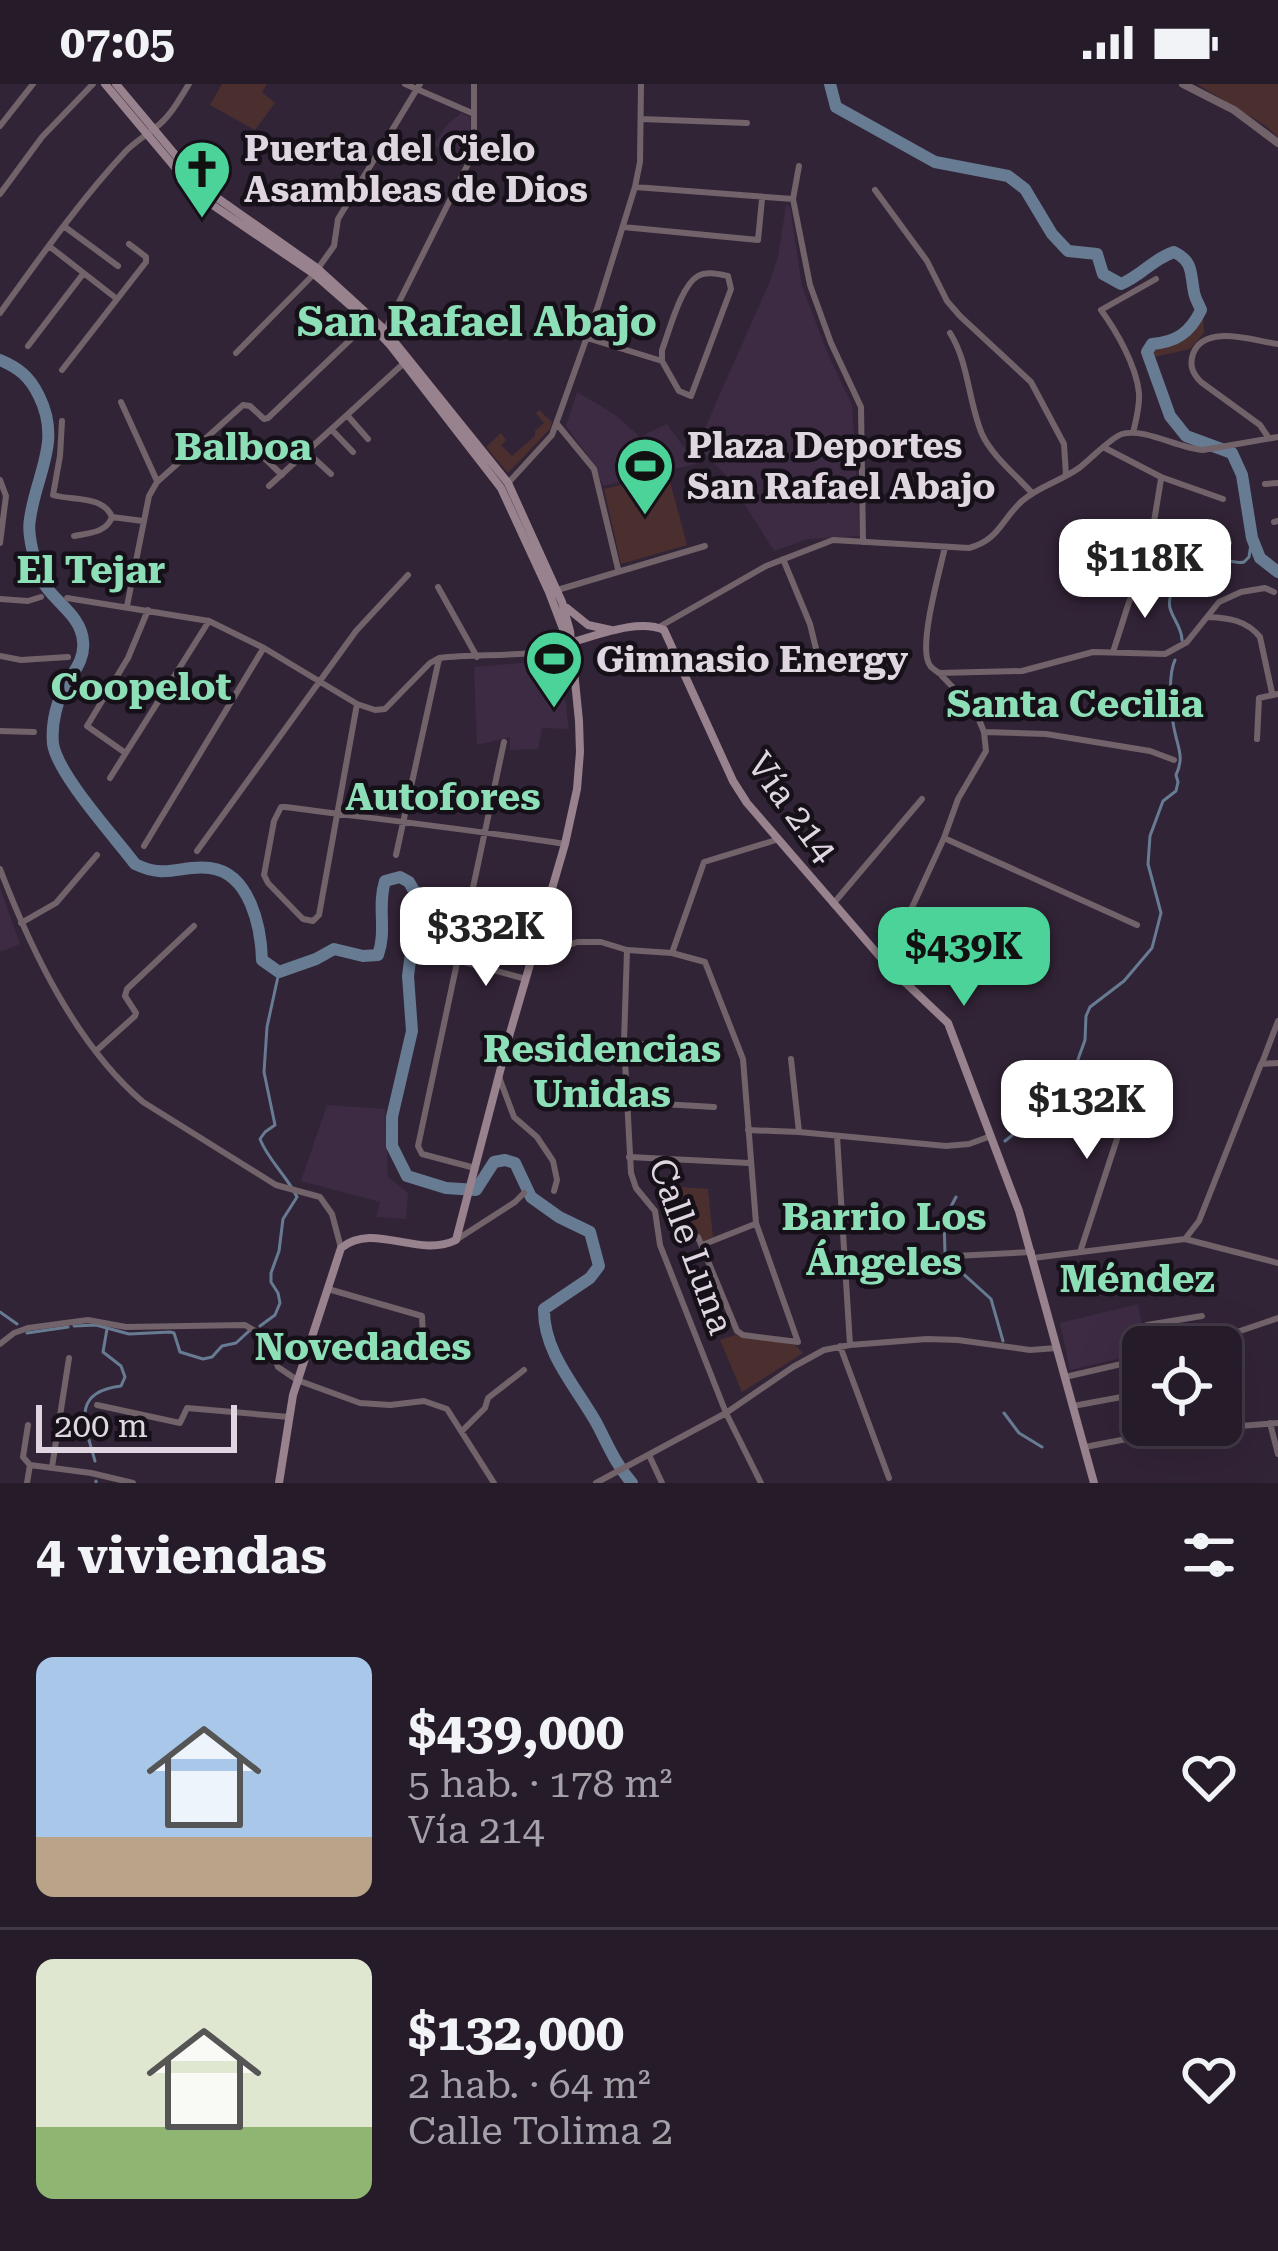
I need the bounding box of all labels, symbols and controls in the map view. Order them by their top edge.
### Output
text: 07:05 [60,16,175,69]
place label: Puerta del Cielo Asambleas de Dios [244,128,588,211]
church icon: Puerta del Cielo Asambleas de Dios [171,138,233,220]
district label: San Rafael Abajo [297,297,657,346]
district label: Balboa [174,424,312,470]
place label: Plaza Deportes San Rafael Abajo [687,425,995,508]
sports icon: Plaza Deportes San Rafael Abajo [614,435,676,517]
pin: $118K [1061,519,1229,621]
text: $118K [1086,535,1204,581]
district label: El Tejar [16,547,166,593]
sports icon: Gimnasio Energy [523,628,585,710]
place label: Gimnasio Energy [596,639,908,681]
district label: Coopelot [51,664,232,710]
district label: Santa Cecilia [946,681,1204,727]
street label: Vía 214 [738,744,846,871]
district label: Autofores [345,774,541,820]
pin: $332K [402,887,570,989]
text: $332K [427,903,545,949]
pin: $439K [880,907,1048,1009]
text: $439K [905,923,1023,969]
district label: Residencias Unidas [483,1026,721,1117]
pin: $132K [1003,1060,1171,1162]
text: $132K [1028,1076,1146,1122]
street label: Calle Luna [640,1153,742,1340]
district label: Barrio Los Ángeles [782,1194,986,1285]
district label: Méndez [1059,1256,1215,1302]
district label: Novedades [255,1324,471,1370]
map controls [1122,1326,1242,1446]
button: locate [1122,1326,1242,1446]
scale bar [36,1399,237,1452]
text: 200 m [54,1406,148,1445]
icon: filters [1176,1522,1242,1588]
text: 4 viviendas [36,1526,327,1585]
text: $439,000 [408,1702,624,1761]
icon: home [132,1705,276,1849]
icon: heart [1176,1744,1242,1810]
text: 5 hab. · 178 m² [408,1761,672,1807]
text: Vía 214 [408,1807,544,1853]
text: $132,000 [408,2003,624,2062]
icon: home [132,2007,276,2151]
icon: heart [1176,2046,1242,2112]
text: 2 hab. · 64 m² [408,2062,651,2108]
text: Calle Tolima 2 [408,2108,673,2154]

